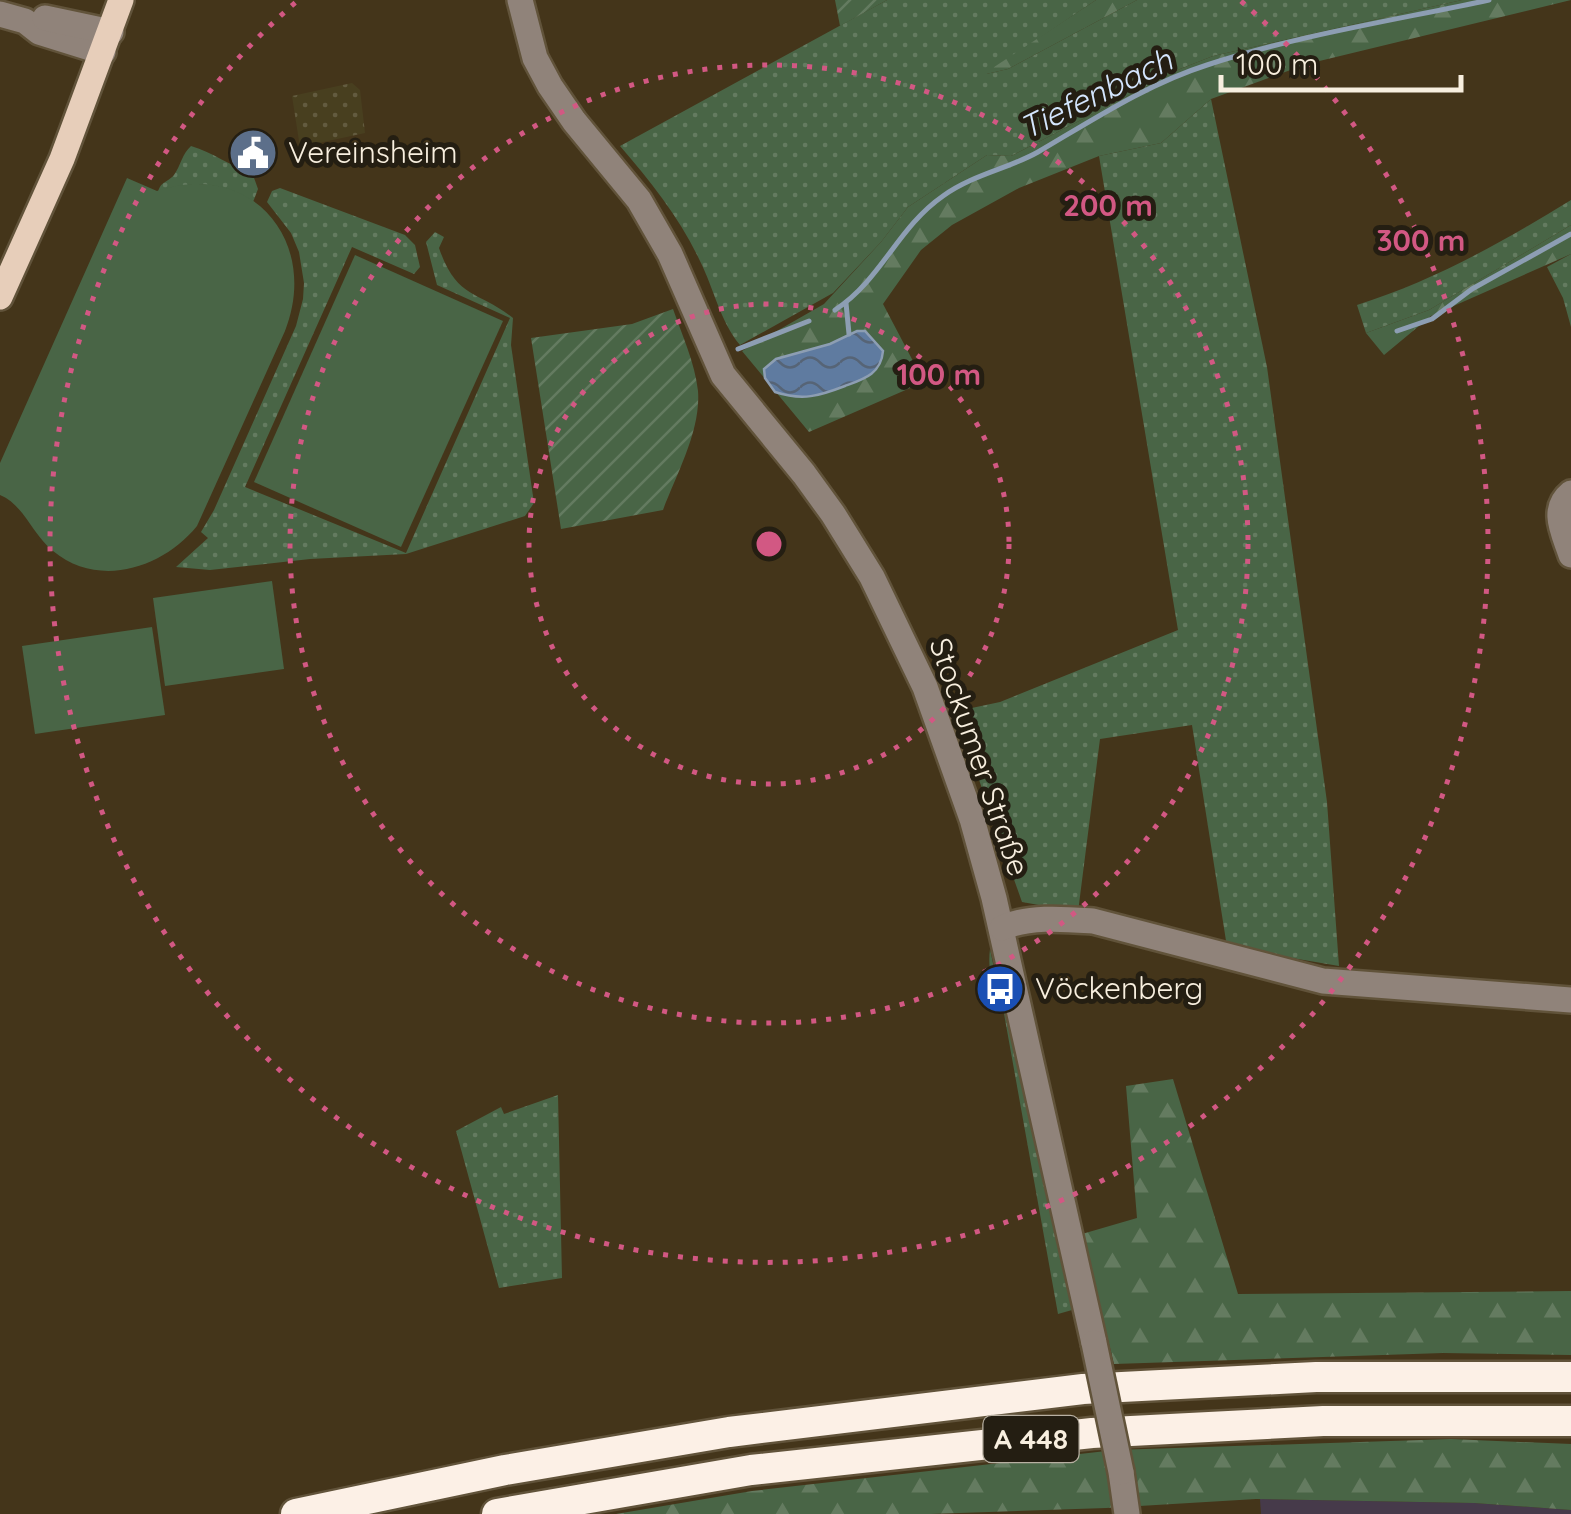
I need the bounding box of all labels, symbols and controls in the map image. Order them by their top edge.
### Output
scale bar [1221,30,1461,92]
water label: Tiefenbach [1013,39,1179,147]
text: 100 m [1236,45,1318,83]
public building icon: Vereinsheim [227,127,279,179]
place label: Vereinsheim [288,133,458,171]
text: 200 m [1063,186,1153,224]
text: 300 m [1376,221,1466,259]
text: 100 m [897,355,981,393]
centre of rings [751,526,787,562]
street label: Stockumer Straße [921,633,1038,881]
bus stop icon: Vöckenberg [974,963,1026,1015]
place label: Vöckenberg [1035,969,1203,1007]
road number: A 448 [984,1416,1078,1462]

